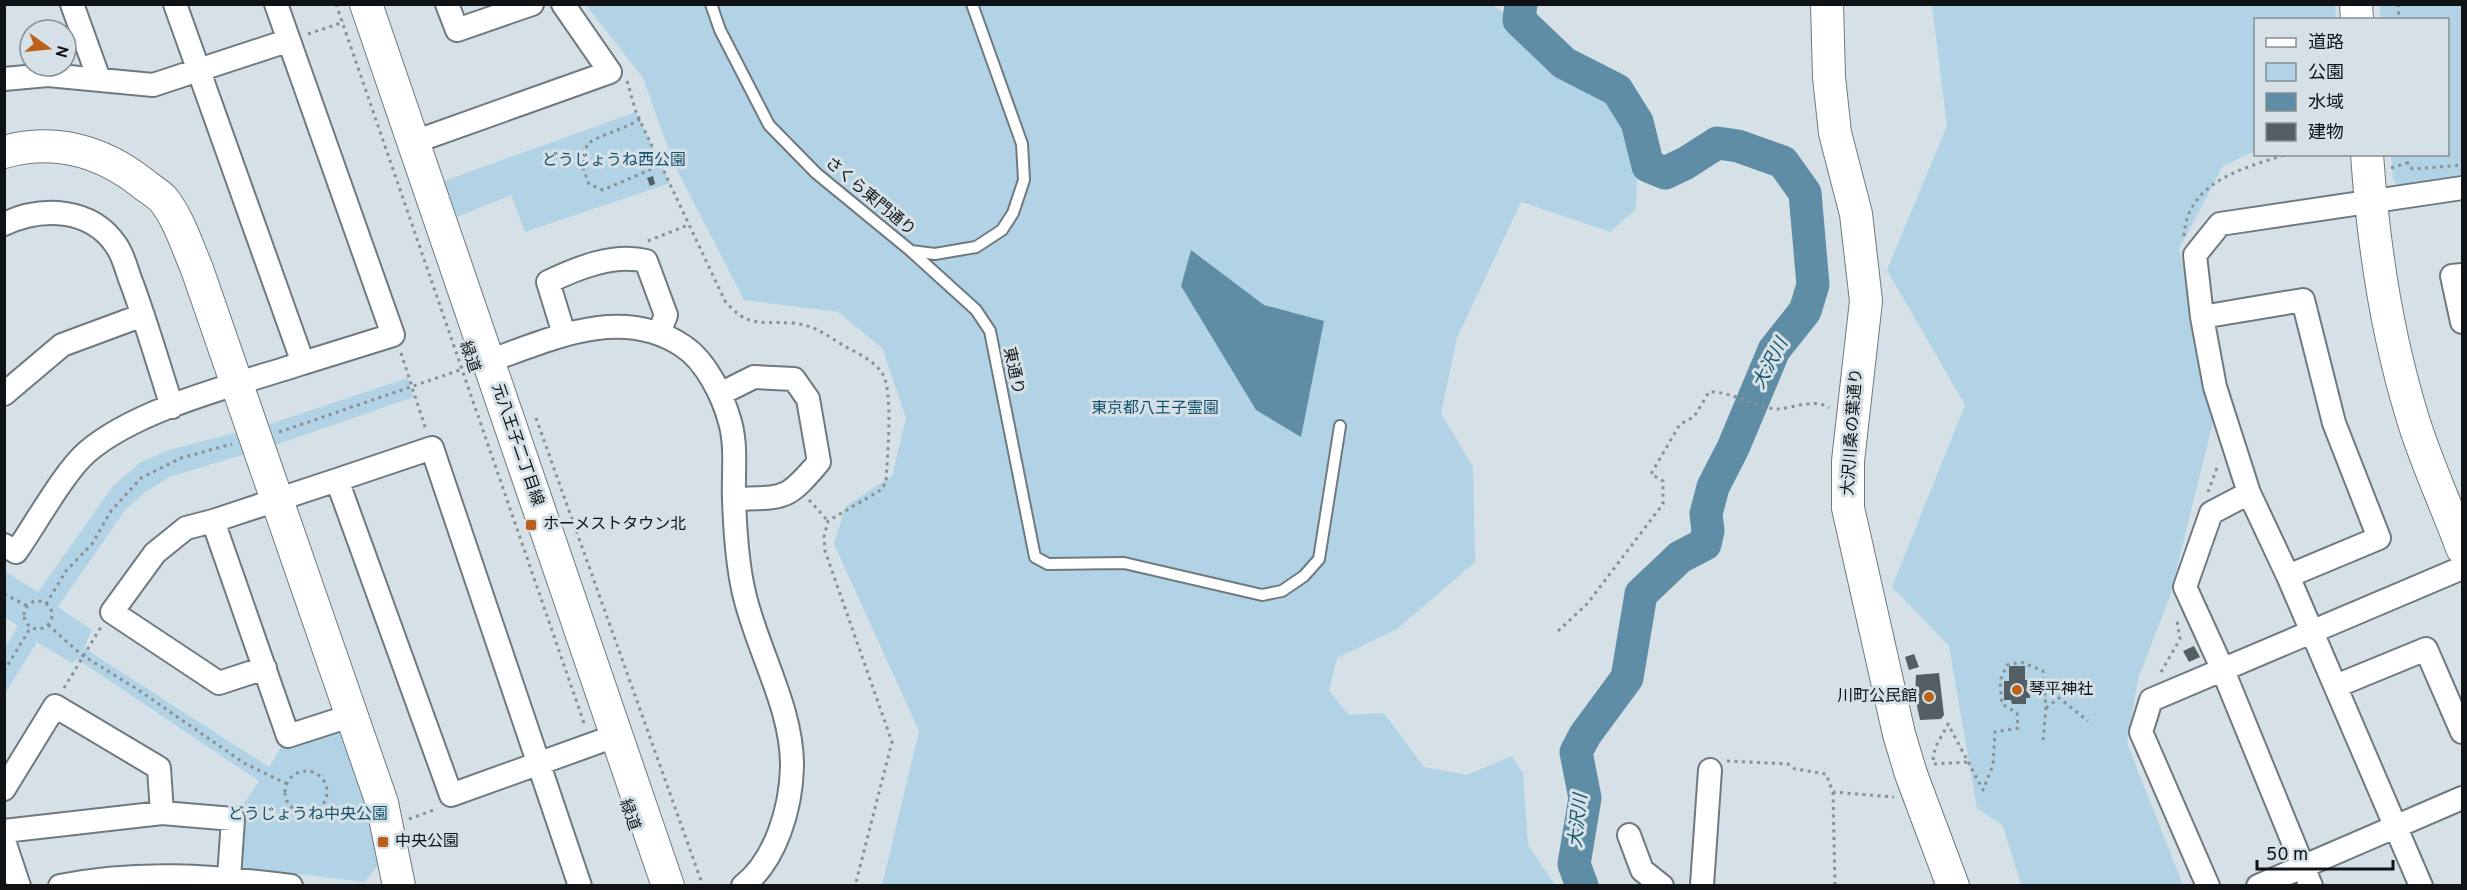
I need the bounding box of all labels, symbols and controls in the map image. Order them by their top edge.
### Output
north arrow [18,18,78,78]
legend [2254,18,2449,156]
text: 道路 [2308,32,2344,55]
text: N [49,43,72,60]
text: 公園 [2308,62,2344,85]
text: 水域 [2308,92,2344,115]
text: 建物 [2308,122,2344,145]
park label: どうじょうね西公園 [542,151,686,171]
street label: さくら東門通り [821,153,919,241]
water label: 大沢川 [1748,333,1795,393]
street label: 緑道 [454,339,484,375]
street label: 東通り [998,345,1028,397]
street label: 大沢川桑の葉通り [1839,367,1867,497]
street label: 元八王子二丁目線 [487,381,547,509]
park label: 東京都八王子霊園 [1091,399,1219,419]
place label: ホーメストタウン北 [543,515,686,535]
marker: ホーメストタウン北 [524,518,538,532]
place label: 琴平神社 [2029,680,2093,700]
marker: 琴平神社 [2010,683,2024,697]
place label: 川町公民館 [1837,687,1917,707]
marker: 川町公民館 [1922,690,1936,704]
water label: 大沢川 [1565,791,1593,849]
street label: 緑道 [614,797,644,833]
park label: どうじょうね中央公園 [228,805,388,825]
place label: 中央公園 [395,832,459,852]
scale bar [2257,833,2394,871]
marker: 中央公園 [376,835,390,849]
text: 50 m [2266,844,2308,867]

